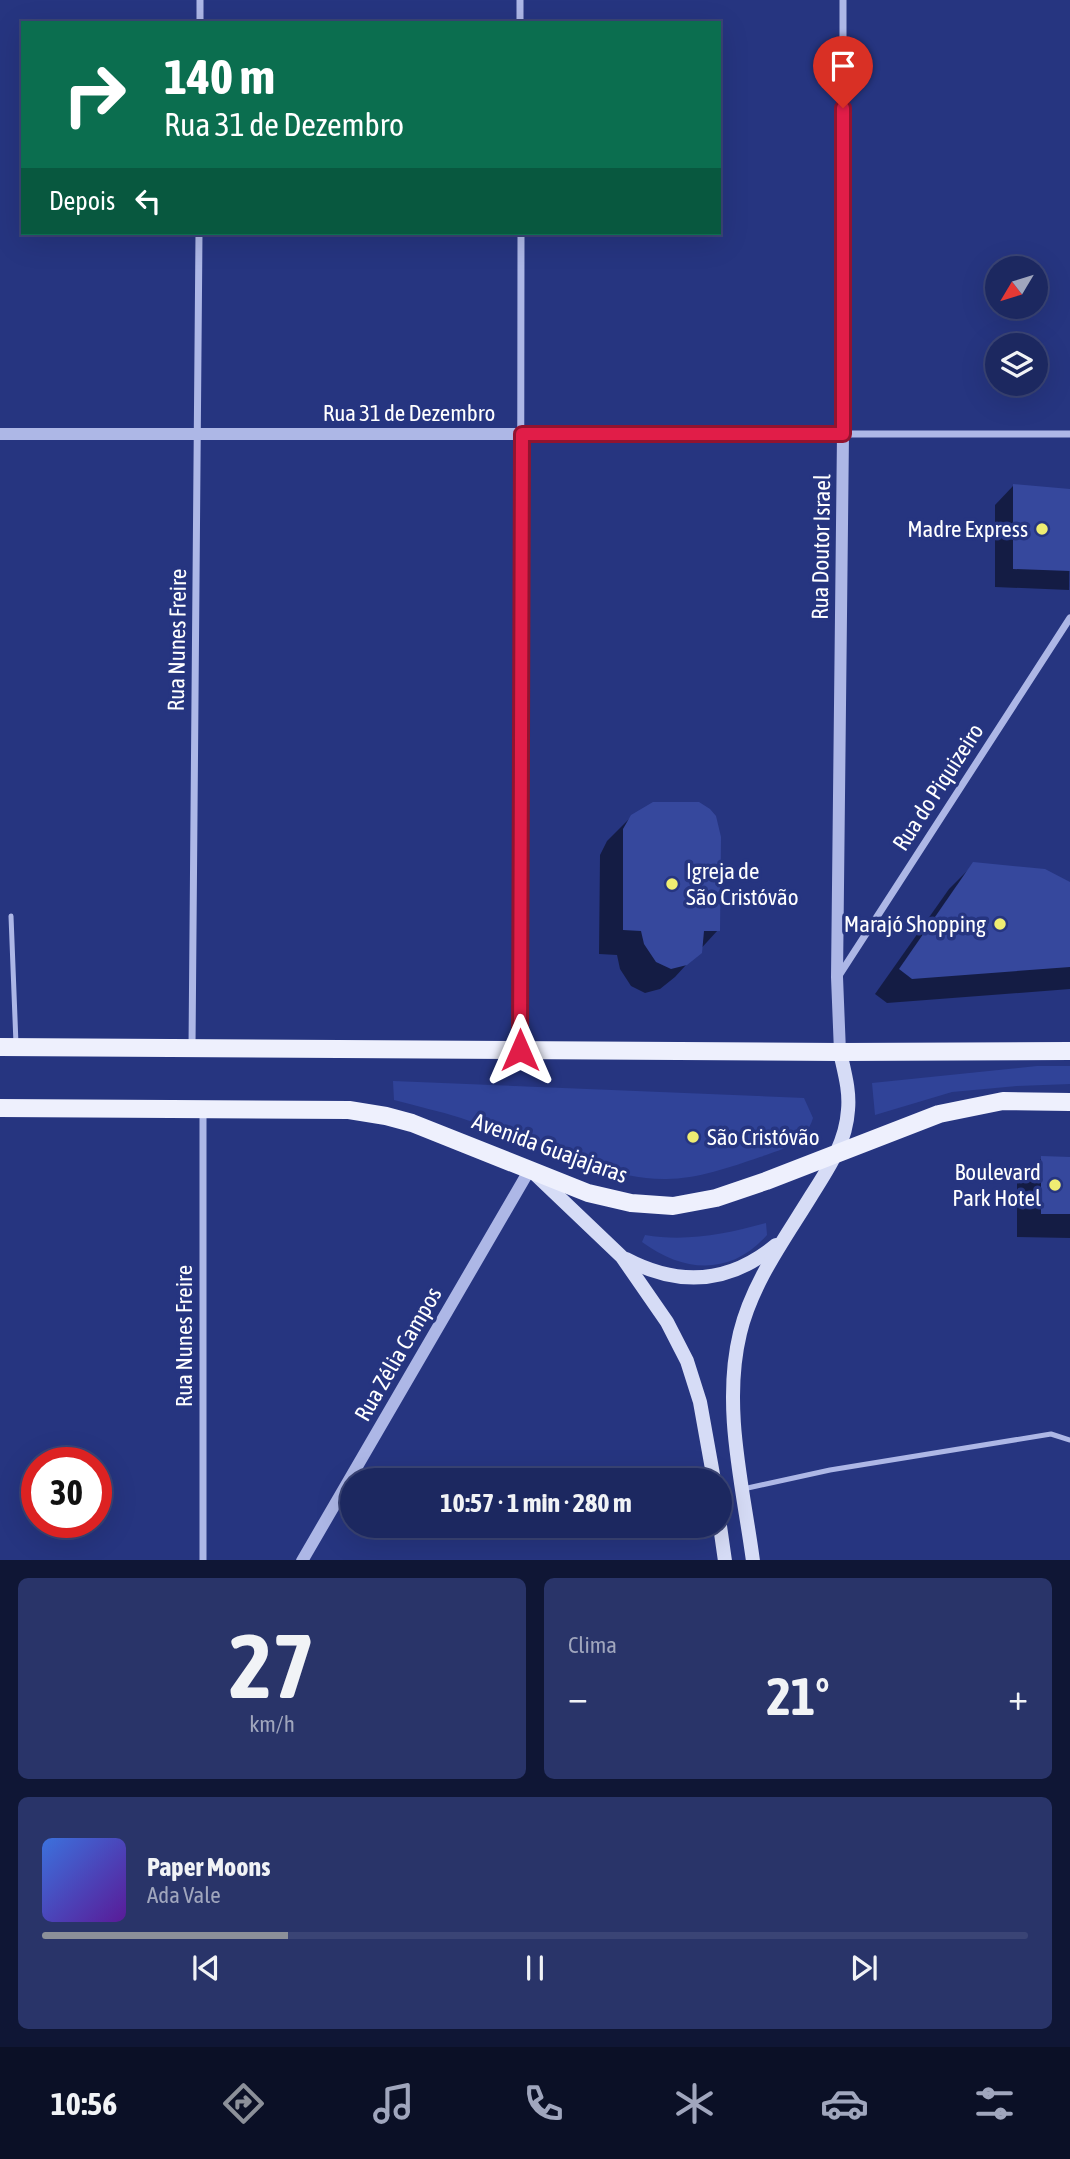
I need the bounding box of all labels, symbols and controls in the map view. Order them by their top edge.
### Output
pin [813,36,873,108]
icon: arrive [824,47,862,85]
text: 140 m [164,48,275,104]
icon: right [49,49,140,140]
text: Rua 31 de Dezembro [164,106,404,143]
icon: left [129,182,167,220]
text: Depois [49,186,115,216]
north arrow [985,256,1048,318]
map controls [985,256,1048,396]
button: layers [985,333,1048,396]
street label: Rua 31 de Dezembro [323,400,495,426]
street label: Rua Doutor Israel [807,474,835,620]
place label: Madre Express [907,516,1028,542]
marker: Madre Express [1034,521,1050,537]
street label: Rua Nunes Freire [163,569,191,711]
street label: Rua do Piquizeiro [887,719,989,855]
place label: Igreja de São Cristóvão [686,858,799,910]
marker: Igreja de São Cristóvão [664,876,680,892]
place label: Marajó Shopping [844,911,986,937]
marker: Marajó Shopping [992,916,1008,932]
position arrow [483,1013,557,1087]
street label: Avenida Guajajaras [469,1108,631,1188]
place label: São Cristóvão [707,1124,820,1150]
marker: São Cristóvão [685,1129,701,1145]
place label: Boulevard Park Hotel [952,1159,1041,1211]
marker: Boulevard Park Hotel [1047,1177,1063,1193]
street label: Rua Nunes Freire [171,1265,197,1407]
street label: Rua Zélia Campos [349,1283,447,1425]
speed limit sign: 30 [21,1447,112,1538]
text: 10:57 · 1 min · 280 m [440,1488,632,1518]
text: 27 [229,1613,315,1717]
text: Clima [568,1632,617,1658]
text: 21° [766,1666,830,1726]
text: − [568,1675,588,1718]
text: + [1008,1675,1028,1718]
text: km/h [249,1711,295,1737]
text: Paper Moons [147,1852,270,1882]
text: Ada Vale [147,1882,221,1908]
icon: previous [187,1949,225,1987]
icon: pause [516,1949,554,1987]
icon: next [845,1949,883,1987]
icon: directions [219,2079,268,2128]
icon: music [369,2079,418,2128]
icon: phone [519,2079,568,2128]
icon: climate [670,2079,719,2128]
icon: car [820,2079,869,2128]
icon: filters [970,2079,1019,2128]
text: 10:56 [51,2085,117,2122]

